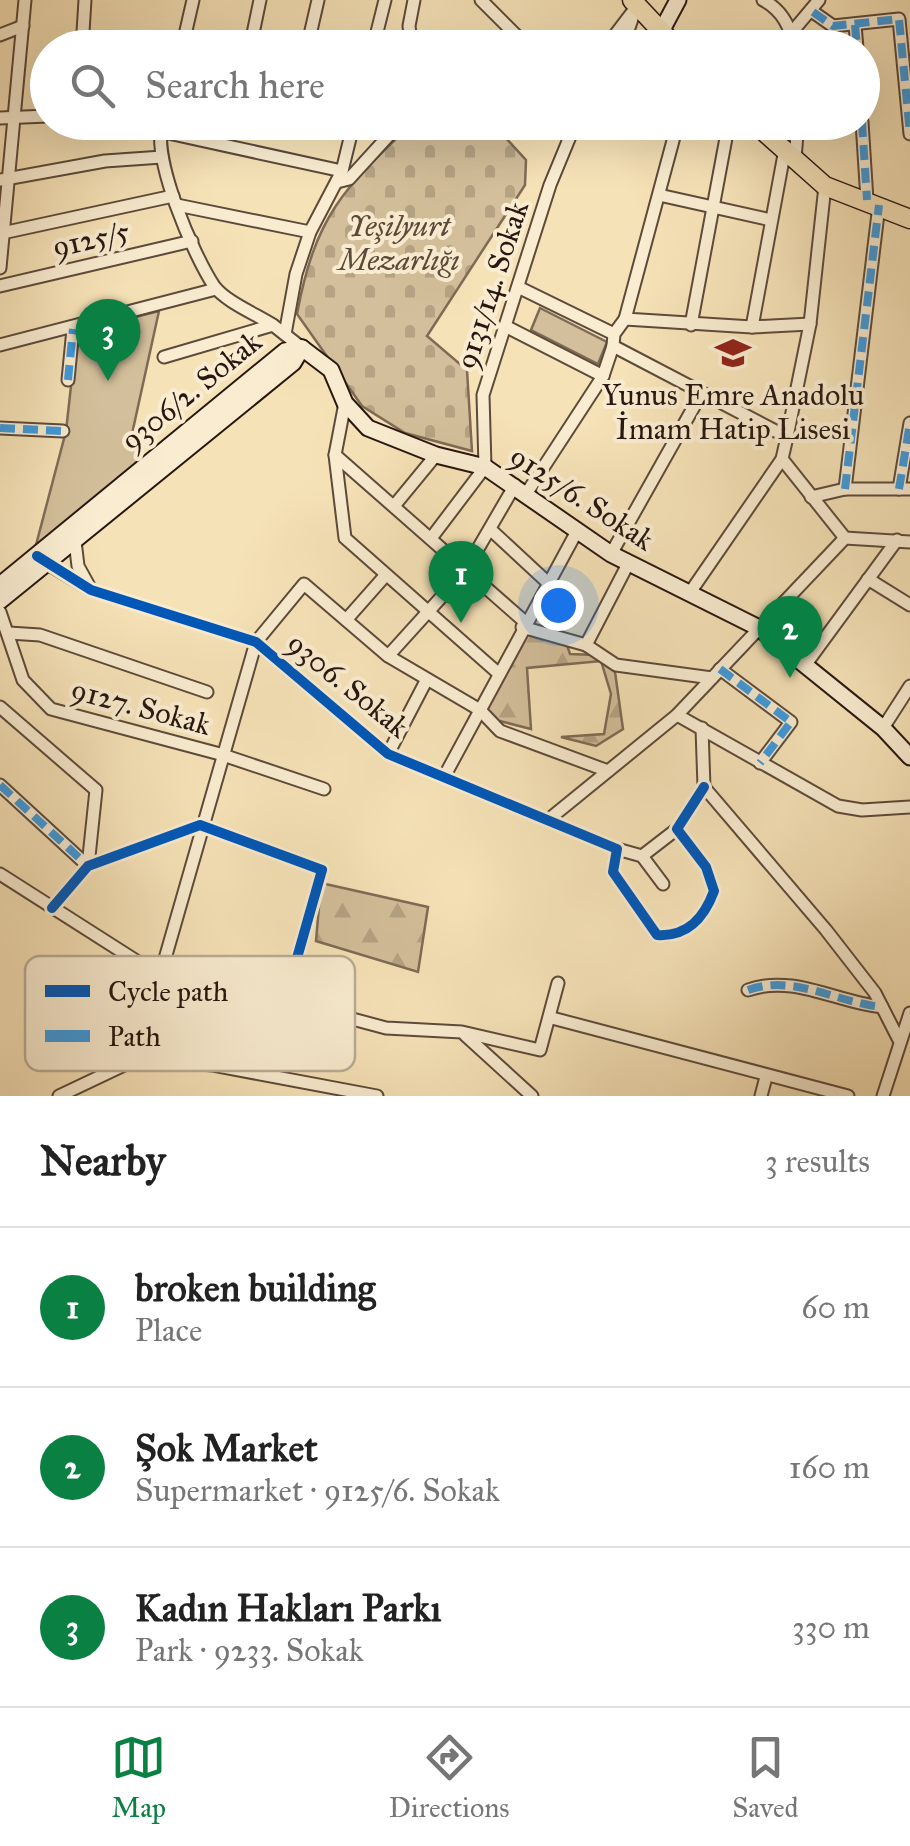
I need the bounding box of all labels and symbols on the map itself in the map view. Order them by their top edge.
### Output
street label: 9131/14. Sokak [448,196,537,374]
park label: Yeşilyurt Mezarlığı [336,208,460,278]
street label: 9125/5 [49,213,133,266]
pin: 3 [76,298,140,381]
street label: 9306/2. Sokak [114,323,269,459]
school or university icon: Yunus Emre Anadolu İmam Hatip Lisesi [714,334,752,372]
place label: Yunus Emre Anadolu İmam Hatip Lisesi [602,377,864,447]
street label: 9125/6. Sokak [502,438,661,559]
pin: 1 [428,540,494,623]
your location [533,580,584,631]
pin: 2 [758,596,822,678]
street label: 9306. Sokak [279,625,416,746]
street label: 9127. Sokak [67,671,215,744]
legend [25,956,355,1071]
text: Cycle path [108,974,229,1009]
text: Path [108,1019,161,1054]

